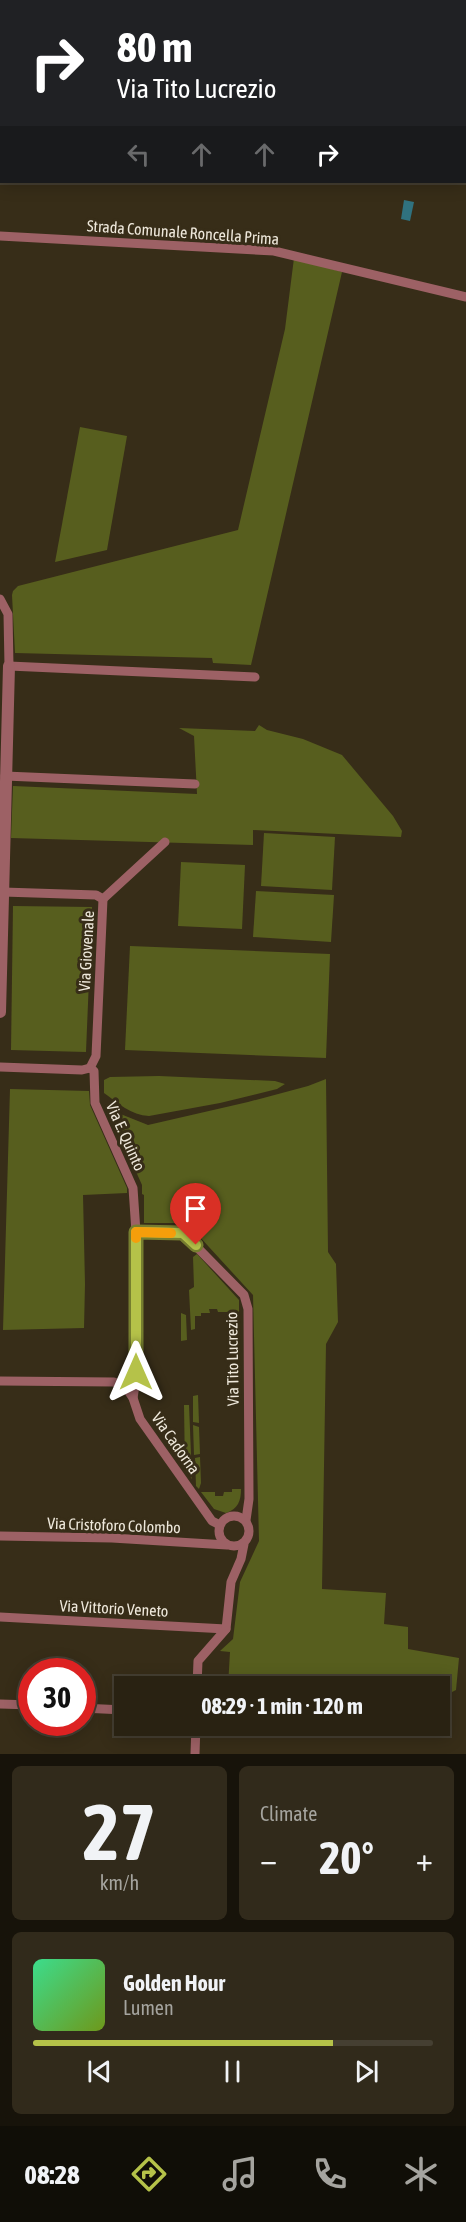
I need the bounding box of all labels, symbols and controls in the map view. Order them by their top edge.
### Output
text: 80 m [117,23,192,71]
icon: right [18,24,96,102]
text: Via Tito Lucrezio [117,73,276,104]
icon: left [122,138,155,171]
icon: ahead [185,138,218,171]
icon: ahead [248,138,281,171]
icon: right [311,138,344,171]
street label: Strada Comunale Roncella Prima [86,216,280,248]
street label: Via Giovenale [75,910,97,992]
street label: Via E. Quinto [103,1099,149,1173]
pin [170,1183,221,1245]
icon: arrive [179,1192,212,1225]
street label: Via Tito Lucrezio [222,1312,242,1406]
position arrow [104,1340,168,1404]
street label: Via Cadorna [148,1409,204,1477]
street label: Via Cristoforo Colombo [47,1514,181,1536]
street label: Via Vittorio Veneto [59,1596,169,1620]
speed limit sign: 30 [18,1658,96,1736]
text: 08:29 · 1 min · 120 m [201,1693,363,1719]
text: 27 [83,1787,156,1877]
text: Climate [260,1802,317,1825]
text: 20° [319,1832,374,1884]
text: − [260,1840,277,1878]
text: + [416,1840,433,1878]
text: km/h [100,1871,139,1894]
text: Golden Hour [123,1970,225,1996]
text: Lumen [123,1996,174,2019]
icon: previous [83,2055,116,2088]
icon: pause [216,2055,249,2088]
icon: next [350,2055,383,2088]
icon: directions [128,2153,170,2195]
icon: music [219,2153,261,2195]
icon: phone [309,2153,351,2195]
icon: climate [400,2153,442,2195]
text: 08:28 [24,2159,80,2190]

